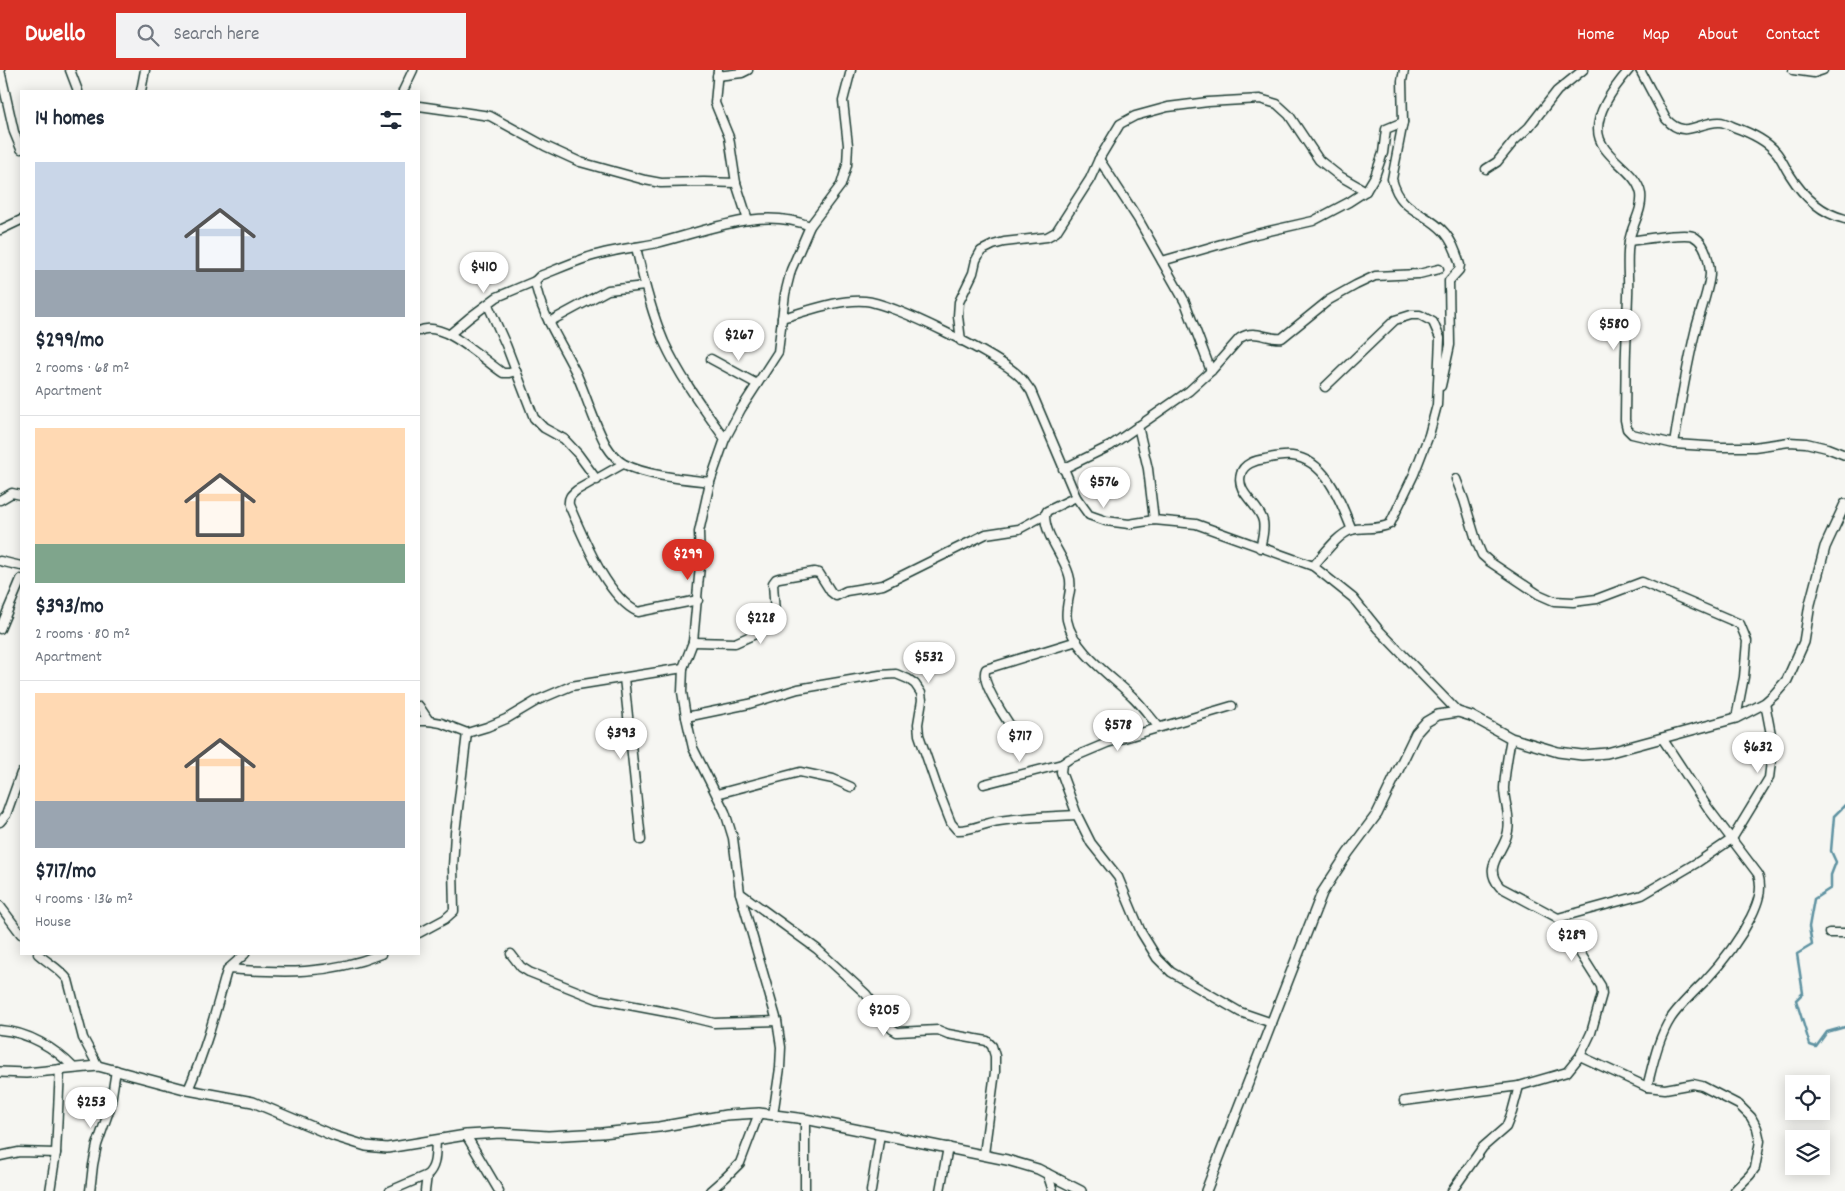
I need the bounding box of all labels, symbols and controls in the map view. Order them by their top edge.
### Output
search box [116,13,466,58]
text: Dwello [25,18,86,52]
icon: search [134,21,162,49]
text: Search here [174,22,259,49]
text: Home [1577,23,1614,48]
text: Map [1642,23,1670,48]
text: About [1698,23,1738,48]
text: Contact [1766,23,1820,48]
text: 14 homes [35,105,105,135]
icon: filters [377,106,405,134]
icon: home [175,195,265,285]
pin: $410 [454,252,514,294]
text: $410 [471,256,497,279]
pin: $580 [1584,308,1644,351]
text: $580 [1599,313,1629,336]
pin: $267 [709,320,769,362]
text: $267 [724,324,754,347]
text: $299/mo [35,327,104,357]
text: 2 rooms · 68 m² [35,357,129,380]
text: Apartment [35,380,102,403]
icon: home [175,460,265,550]
pin: $576 [1074,466,1134,509]
text: $576 [1089,471,1119,494]
pin: $299 [658,538,718,581]
text: $299 [673,543,703,566]
text: $393/mo [35,593,104,623]
pin: $228 [731,602,791,645]
text: $228 [747,607,775,630]
text: 2 rooms · 80 m² [35,623,130,646]
pin: $532 [899,642,959,684]
text: Apartment [35,646,102,669]
text: $532 [914,646,944,669]
pin: $578 [1088,710,1148,752]
text: $578 [1104,714,1132,737]
pin: $393 [591,718,651,760]
pin: $717 [990,720,1050,763]
text: $393 [606,722,636,745]
icon: home [175,725,265,815]
text: $717 [1008,725,1032,748]
pin: $632 [1728,732,1788,774]
text: $632 [1743,736,1773,759]
text: $717/mo [35,858,96,888]
text: 4 rooms · 136 m² [35,888,133,911]
text: House [35,911,71,934]
pin: $289 [1542,920,1602,962]
text: $289 [1558,924,1586,947]
pin: $205 [854,994,914,1037]
text: $205 [868,999,900,1022]
map controls [1785,1075,1830,1175]
button: locate [1785,1075,1830,1120]
pin: $253 [61,1086,121,1129]
text: $253 [76,1091,106,1114]
button: layers [1785,1130,1830,1175]

